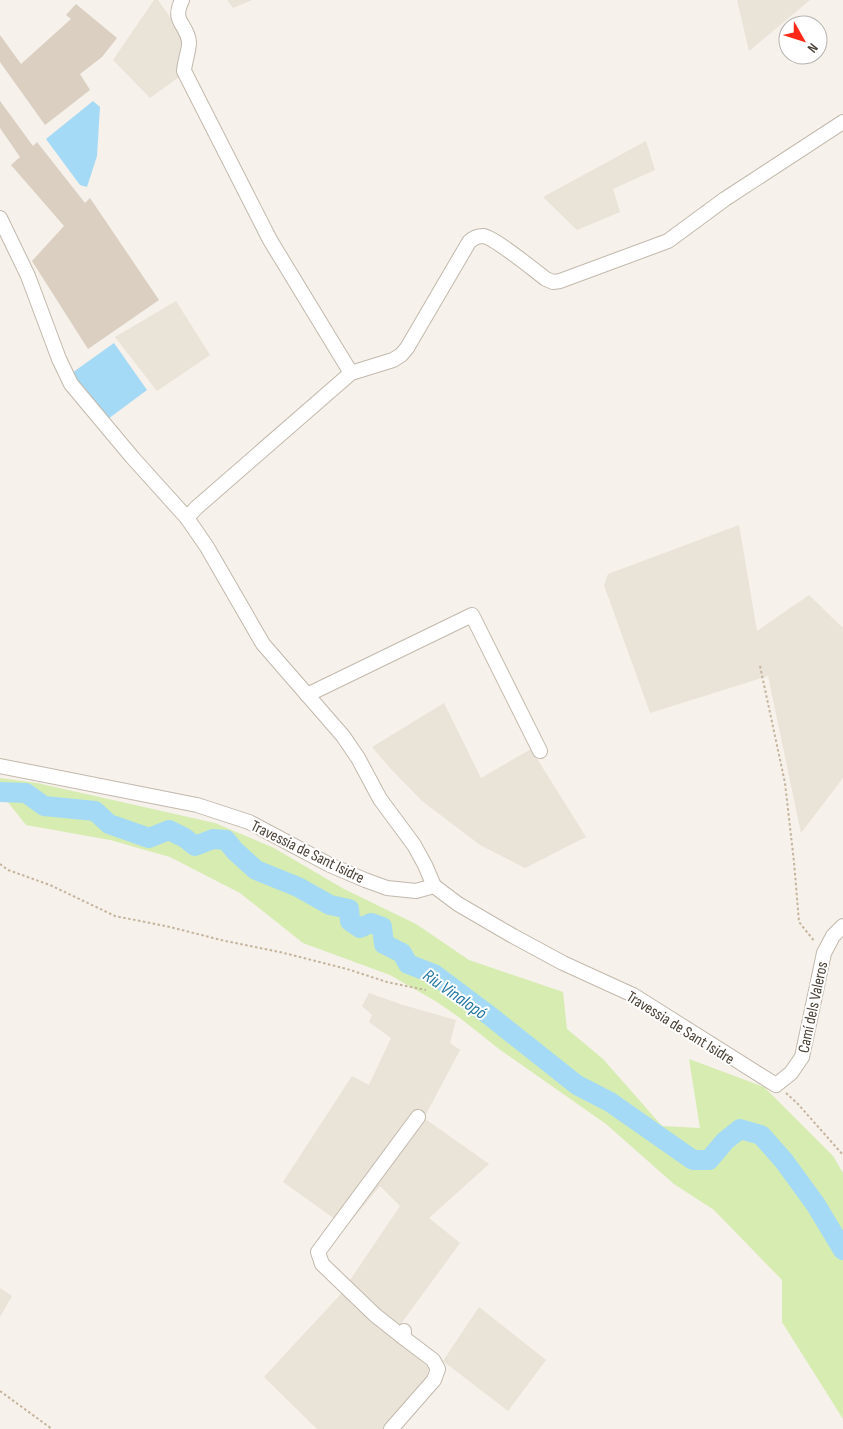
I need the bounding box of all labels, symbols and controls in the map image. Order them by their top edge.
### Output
north arrow [778,15,828,65]
text: N [804,40,822,56]
street label: Travessia de Sant Isidre [248,817,367,888]
street label: Camí dels Valeros [795,960,832,1055]
water label: Riu Vinalopó [419,965,491,1024]
street label: Travessia de Sant Isidre [623,987,738,1069]

